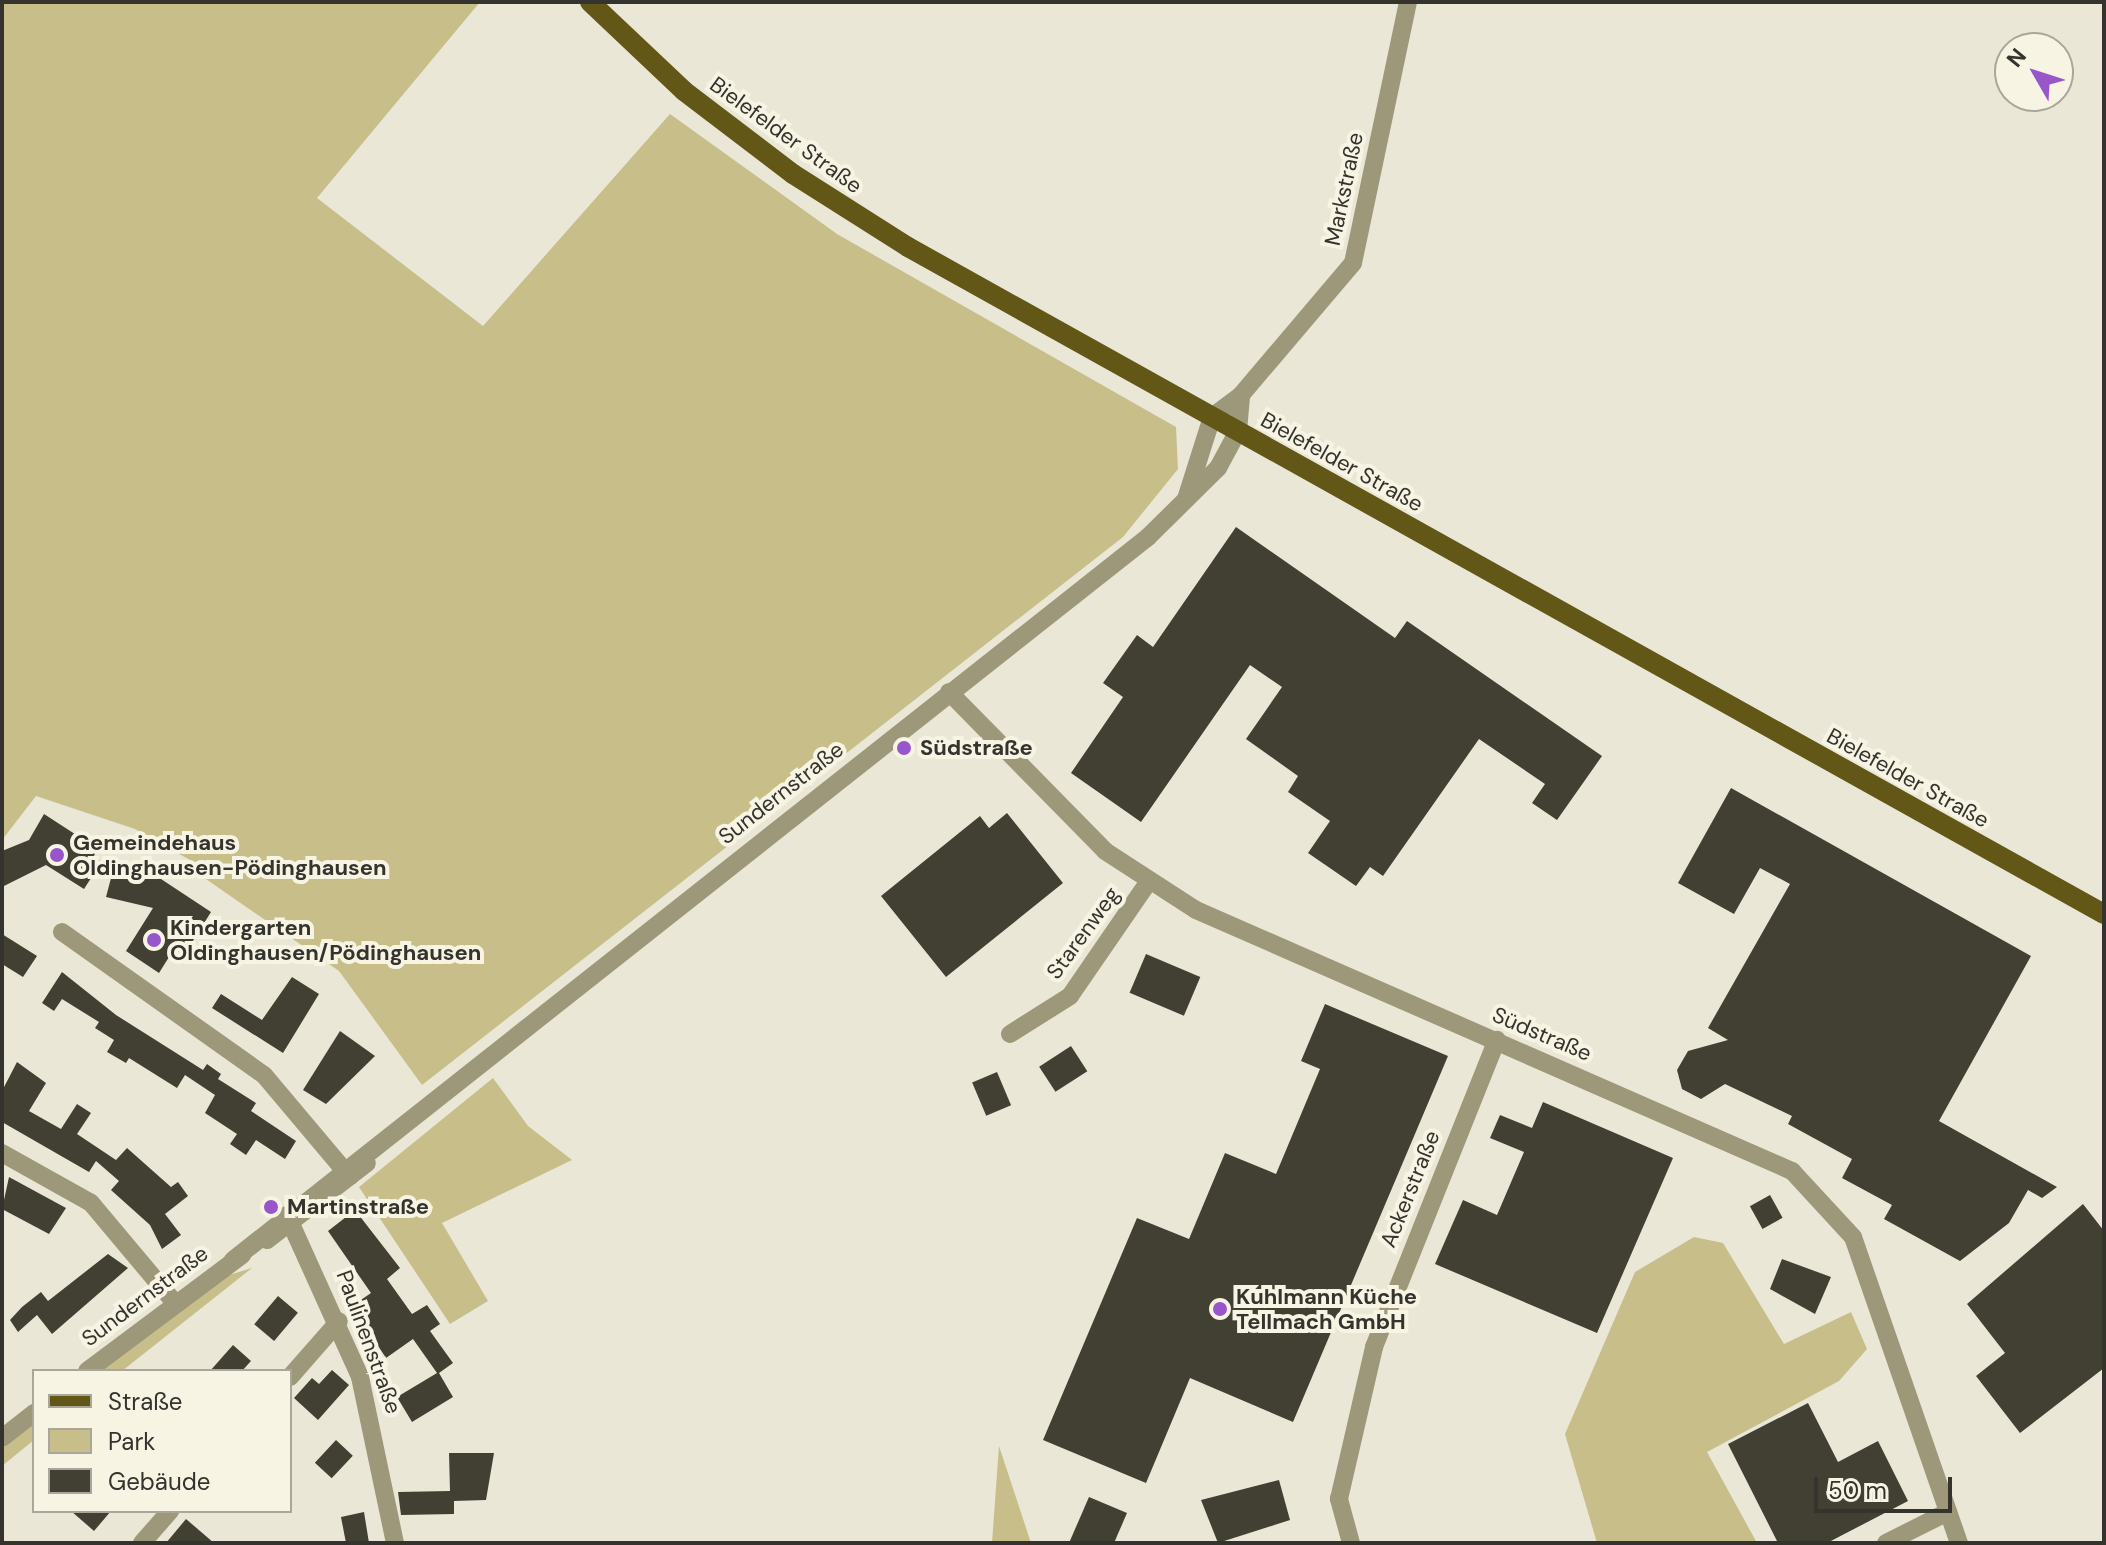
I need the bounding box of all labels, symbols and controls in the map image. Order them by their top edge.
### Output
north arrow [1994,32,2074,112]
text: N [2000,42,2033,73]
street label: Bielefelder Straße [705,71,867,199]
street label: Markstraße [1319,130,1369,248]
street label: Bielefelder Straße [1256,406,1428,518]
street label: Bielefelder Straße [1822,722,1994,834]
place label: Südstraße [920,735,1033,761]
street label: Sundernstraße [713,736,849,850]
marker: Südstraße [895,739,913,757]
place label: Gemeindehaus Oldinghausen-Pödinghausen [73,829,387,880]
marker: Gemeindehaus Oldinghausen-Pödinghausen [48,846,66,864]
street label: Starenweg [1041,882,1125,984]
place label: Kindergarten Oldinghausen/Pödinghausen [170,914,481,966]
marker: Kindergarten Oldinghausen/Pödinghausen [145,931,163,949]
street label: Südstraße [1488,1001,1596,1067]
street label: Ackerstraße [1375,1127,1445,1251]
place label: Martinstraße [287,1194,429,1220]
marker: Martinstraße [262,1198,280,1216]
street label: Sundernstraße [77,1240,213,1352]
street label: Paulinenstraße [331,1267,407,1417]
place label: Kuhlmann Küche Tellmach GmbH [1236,1283,1417,1334]
marker: Kuhlmann Küche Tellmach GmbH [1211,1300,1229,1318]
legend [32,1369,292,1513]
text: Straße [108,1386,182,1417]
text: Park [108,1426,155,1457]
scale bar [1818,1461,1956,1511]
text: Gebäude [108,1466,210,1497]
text: 50 m [1828,1475,1887,1506]

